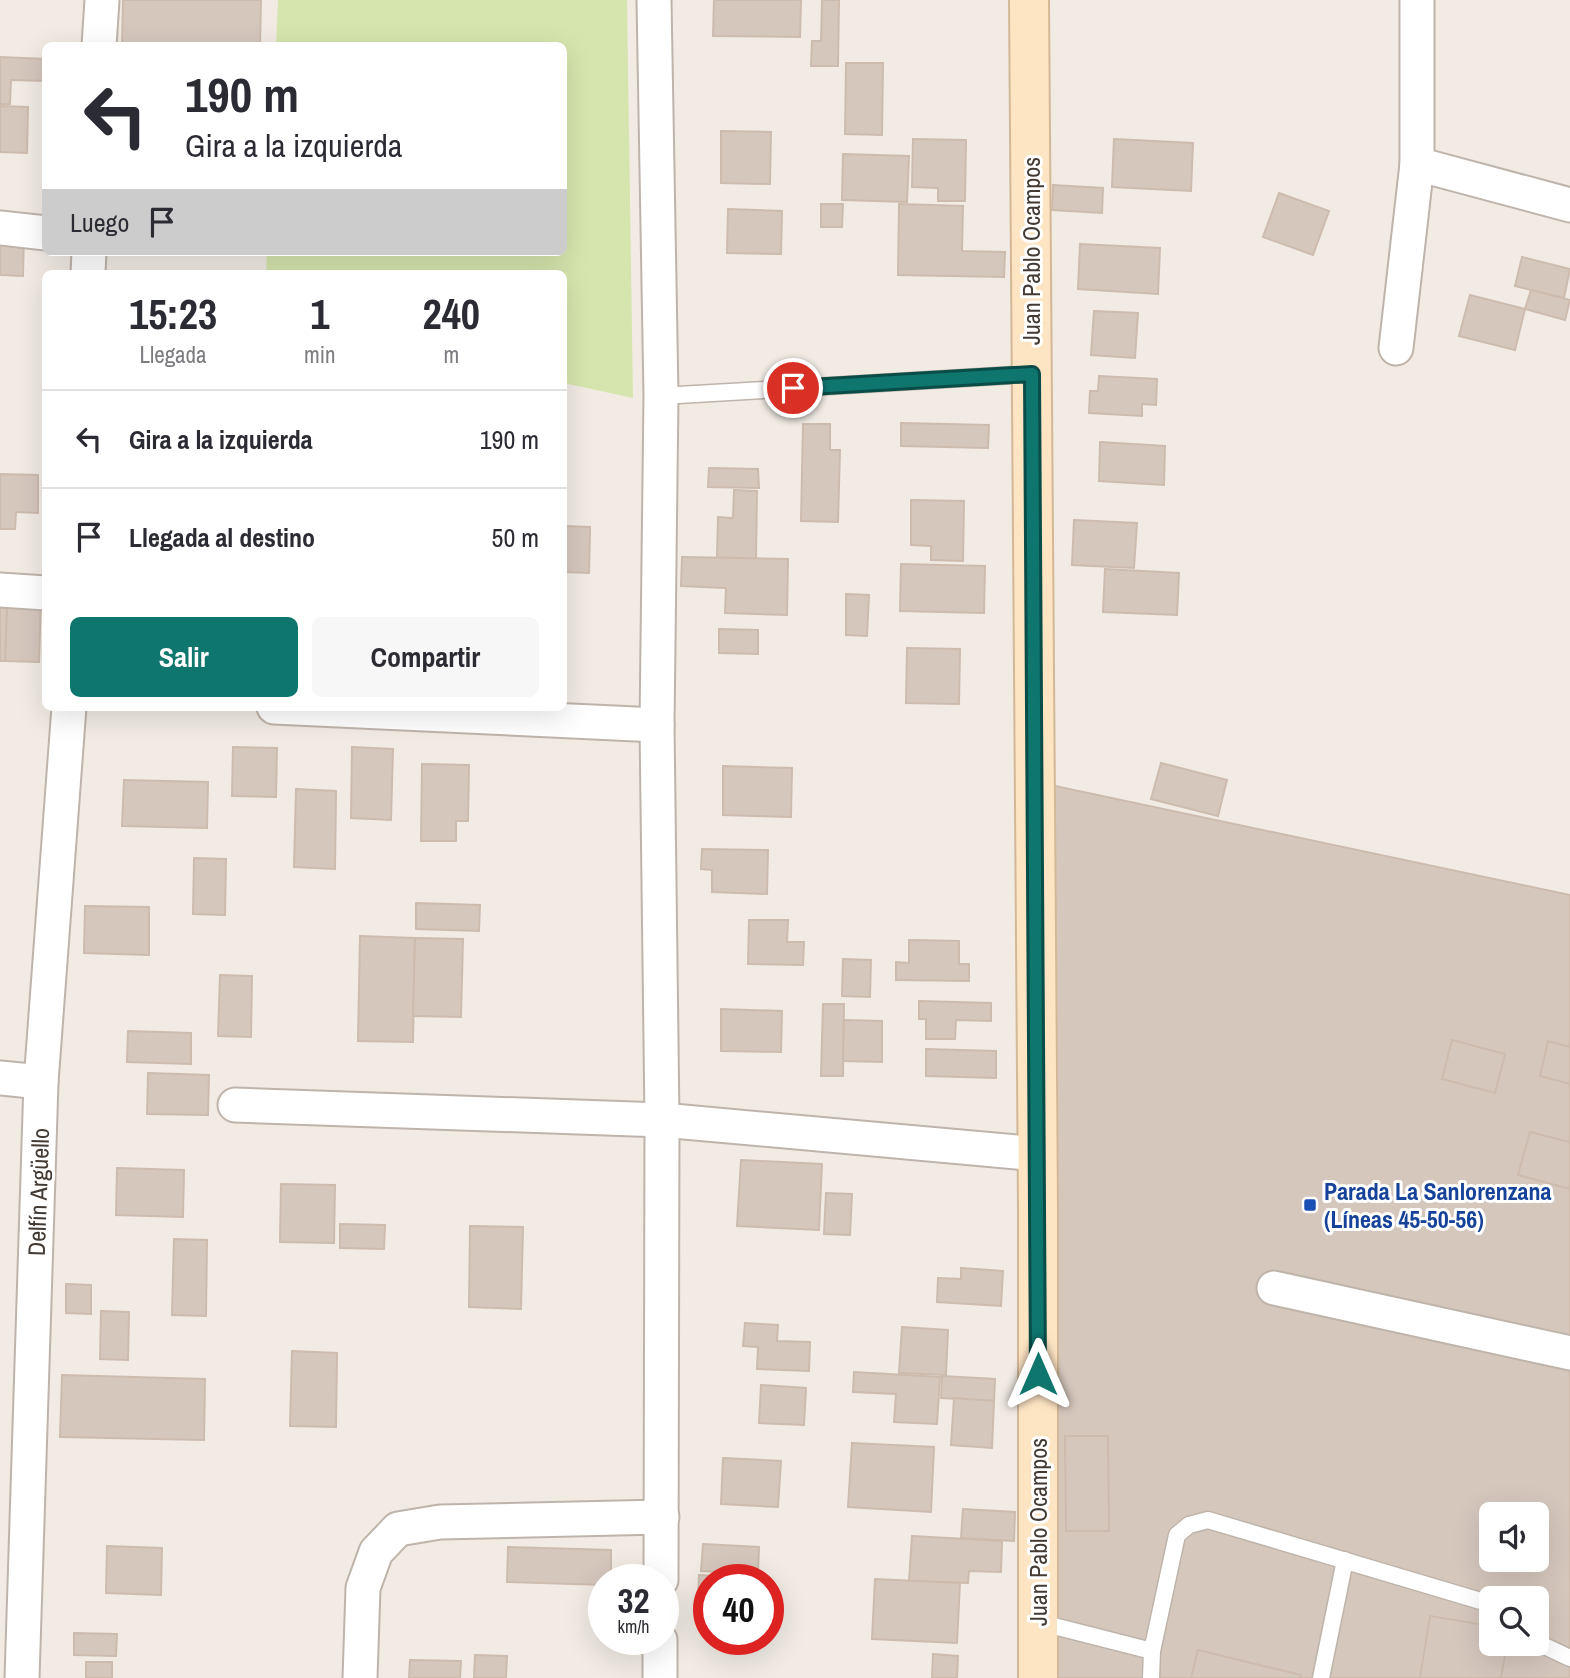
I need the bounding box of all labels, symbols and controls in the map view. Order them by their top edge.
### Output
text: 190 m [185,61,299,127]
icon: left [70,70,161,161]
text: Gira a la izquierda [185,124,402,167]
street label: Juan Pablo Ocampos [1015,157,1047,345]
icon: arrive [143,203,181,241]
text: Luego [70,205,129,240]
text: 15:23 [129,286,217,342]
text: 1 [310,286,329,342]
text: 240 [423,286,480,342]
text: Llegada [139,339,207,370]
text: min [304,339,336,370]
text: m [443,339,459,370]
pin [763,358,823,418]
icon: arrive [774,369,812,407]
icon: left [70,420,108,458]
text: Gira a la izquierda [129,422,313,457]
text: 190 m [480,422,539,457]
icon: arrive [70,518,108,556]
text: Llegada al destino [129,520,315,555]
text: 50 m [492,520,539,555]
button: Salir [70,617,298,697]
button: Compartir [312,617,539,697]
street label: Delfín Argüello [20,1127,56,1257]
place label: Parada La Sanlorenzana (Líneas 45-50-56) [1324,1175,1552,1235]
marker: Parada La Sanlorenzana (Líneas 45-50-56) [1302,1197,1318,1213]
position arrow [1001,1337,1075,1411]
street label: Juan Pablo Ocampos [1022,1438,1054,1626]
map controls [1479,1502,1549,1656]
button: sound [1479,1502,1549,1572]
speed limit sign: 40 [693,1564,784,1655]
text: 32 [618,1577,649,1624]
button: search [1479,1586,1549,1656]
text: km/h [618,1614,650,1639]

